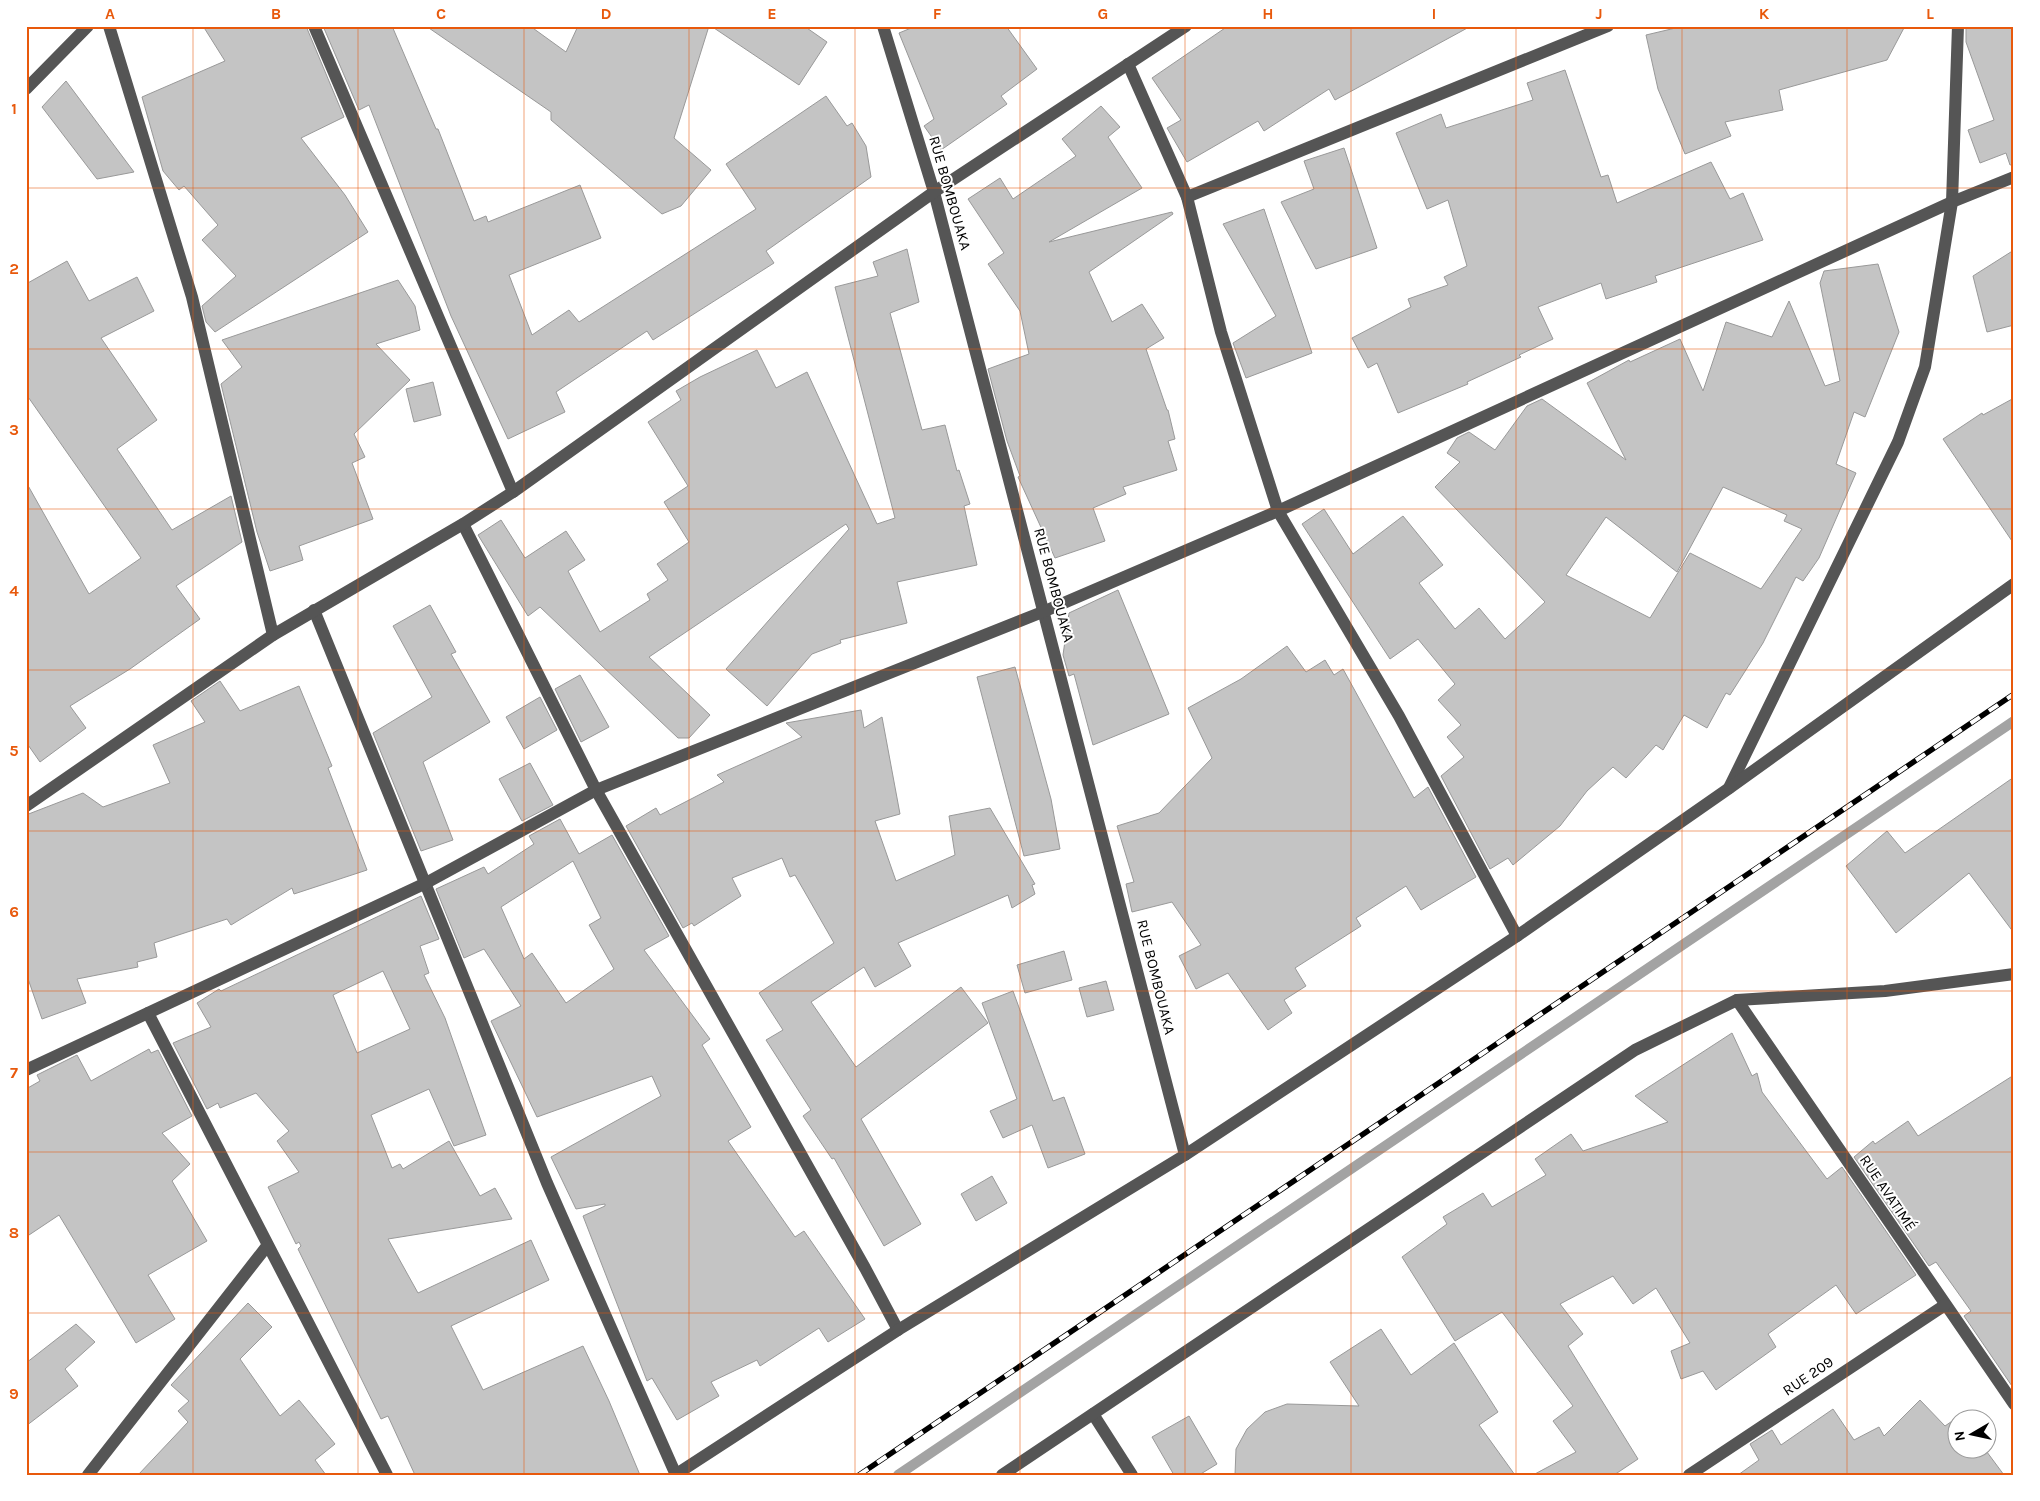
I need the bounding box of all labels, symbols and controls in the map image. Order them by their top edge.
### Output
text: A [105,4,115,23]
text: B [271,4,281,23]
text: C [436,4,446,23]
text: D [601,4,612,23]
text: E [767,4,777,23]
text: F [933,4,942,23]
text: G [1098,4,1108,23]
text: H [1262,4,1274,23]
text: I [1432,4,1436,23]
text: J [1595,4,1603,23]
text: K [1759,4,1770,23]
text: L [1926,4,1934,23]
text: 1 [11,99,17,118]
street label: RUE BOMBOUAKA [925,134,975,252]
text: 2 [9,259,19,278]
text: 3 [9,420,19,439]
street label: RUE BOMBOUAKA [1030,526,1078,645]
text: 4 [9,581,19,600]
text: 5 [9,741,19,760]
text: 6 [9,902,19,921]
street label: RUE BOMBOUAKA [1133,918,1179,1037]
text: 7 [10,1063,18,1082]
street label: RUE AVATIMÉ [1856,1151,1920,1235]
text: 8 [9,1223,19,1242]
street label: RUE 209 [1779,1353,1837,1399]
text: 9 [9,1384,19,1403]
north arrow [1948,1408,1998,1458]
text: N [1950,1430,1969,1442]

